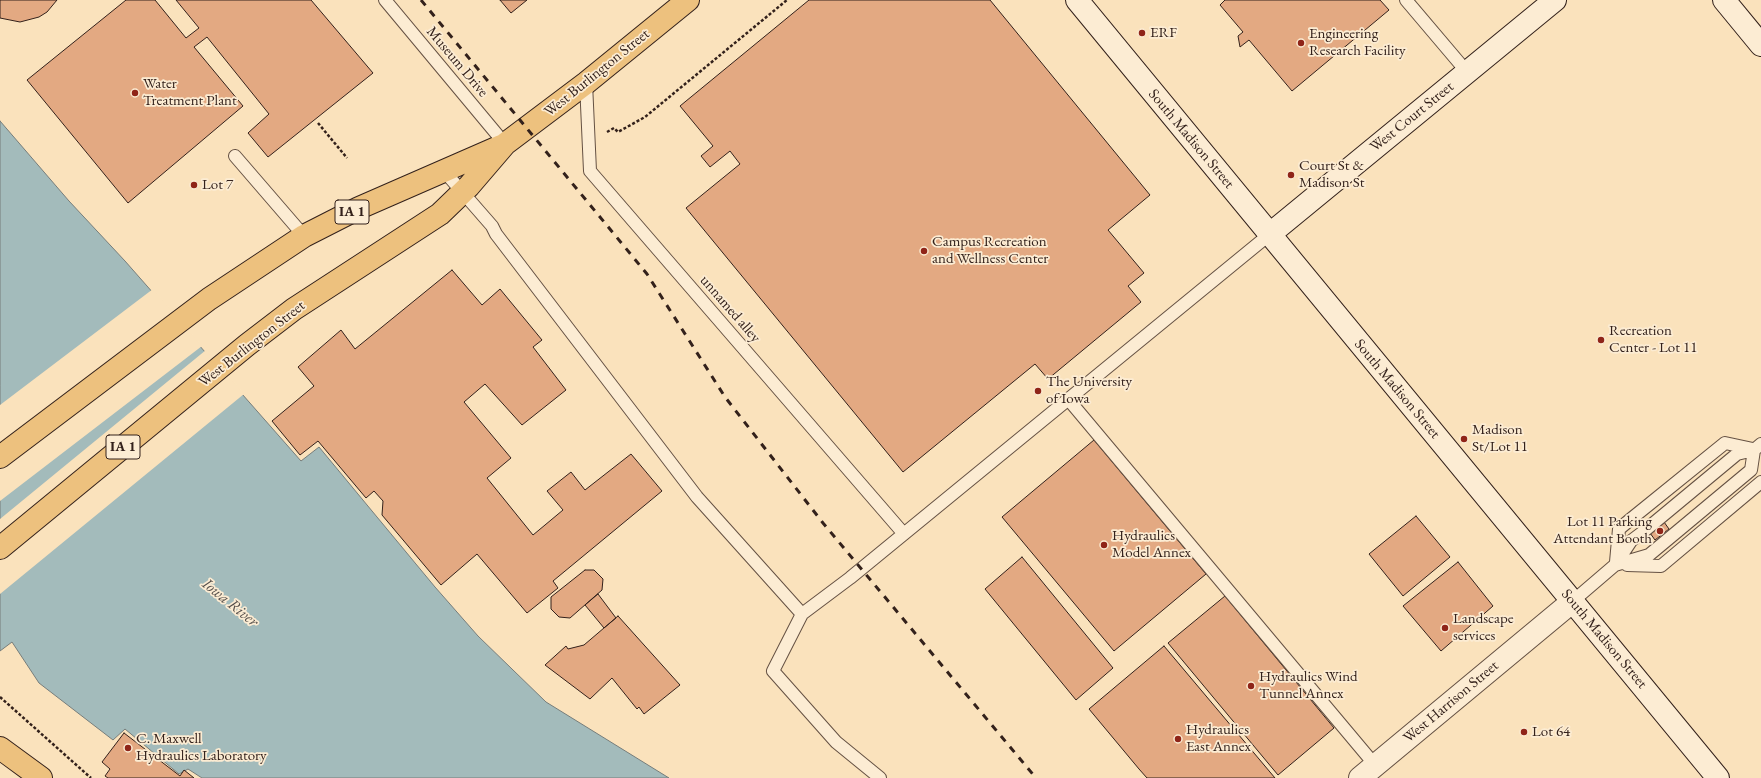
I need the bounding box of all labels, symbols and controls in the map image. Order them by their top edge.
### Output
street label: Museum Drive [422,23,492,101]
place label: ERF [1150,24,1177,42]
street label: West Burlington Street [541,25,653,121]
place label: Engineering Research Facility [1309,25,1406,60]
marker: ERF [1137,28,1147,38]
marker: Engineering Research Facility [1296,38,1306,48]
place label: Water Treatment Plant [143,75,237,110]
street label: West Court Street [1367,78,1457,156]
street label: South Madison Street [1144,86,1238,192]
marker: Water Treatment Plant [130,88,140,98]
place label: Court St & Madison St [1299,157,1364,192]
marker: Court St & Madison St [1286,170,1296,180]
place label: Lot 7 [202,176,233,194]
marker: Lot 7 [189,180,199,190]
road number: IA 1 [335,200,369,224]
place label: Campus Recreation and Wellness Center [932,233,1048,268]
marker: Campus Recreation and Wellness Center [919,246,929,256]
street label: unnamed alley [696,272,764,346]
street label: West Burlington Street [195,297,309,391]
place label: Recreation Center - Lot 11 [1609,322,1697,357]
marker: Recreation Center - Lot 11 [1596,335,1606,345]
street label: South Madison Street [1350,336,1444,442]
place label: The University of Iowa [1046,373,1132,408]
marker: The University of Iowa [1033,386,1043,396]
place label: Madison St/Lot 11 [1472,421,1528,456]
marker: Madison St/Lot 11 [1459,434,1469,444]
road number: IA 1 [106,435,140,459]
place label: Lot 11 Parking Attendant Booth [1553,513,1652,548]
marker: Lot 11 Parking Attendant Booth [1655,526,1665,536]
place label: Hydraulics Model Annex [1112,527,1191,562]
marker: Hydraulics Model Annex [1099,540,1109,550]
water label: Iowa River [198,575,262,631]
street label: South Madison Street [1557,586,1651,692]
place label: Landscape services [1453,610,1514,645]
marker: Landscape services [1440,623,1450,633]
street label: West Harrison Street [1400,657,1502,747]
place label: Hydraulics Wind Tunnel Annex [1259,668,1358,703]
marker: Hydraulics Wind Tunnel Annex [1246,681,1256,691]
place label: Hydraulics East Annex [1186,721,1251,756]
place label: Lot 64 [1532,723,1570,741]
marker: Lot 64 [1519,727,1529,737]
place label: C. Maxwell Hydraulics Laboratory [136,730,267,765]
marker: Hydraulics East Annex [1173,734,1183,744]
marker: C. Maxwell Hydraulics Laboratory [123,743,133,753]

